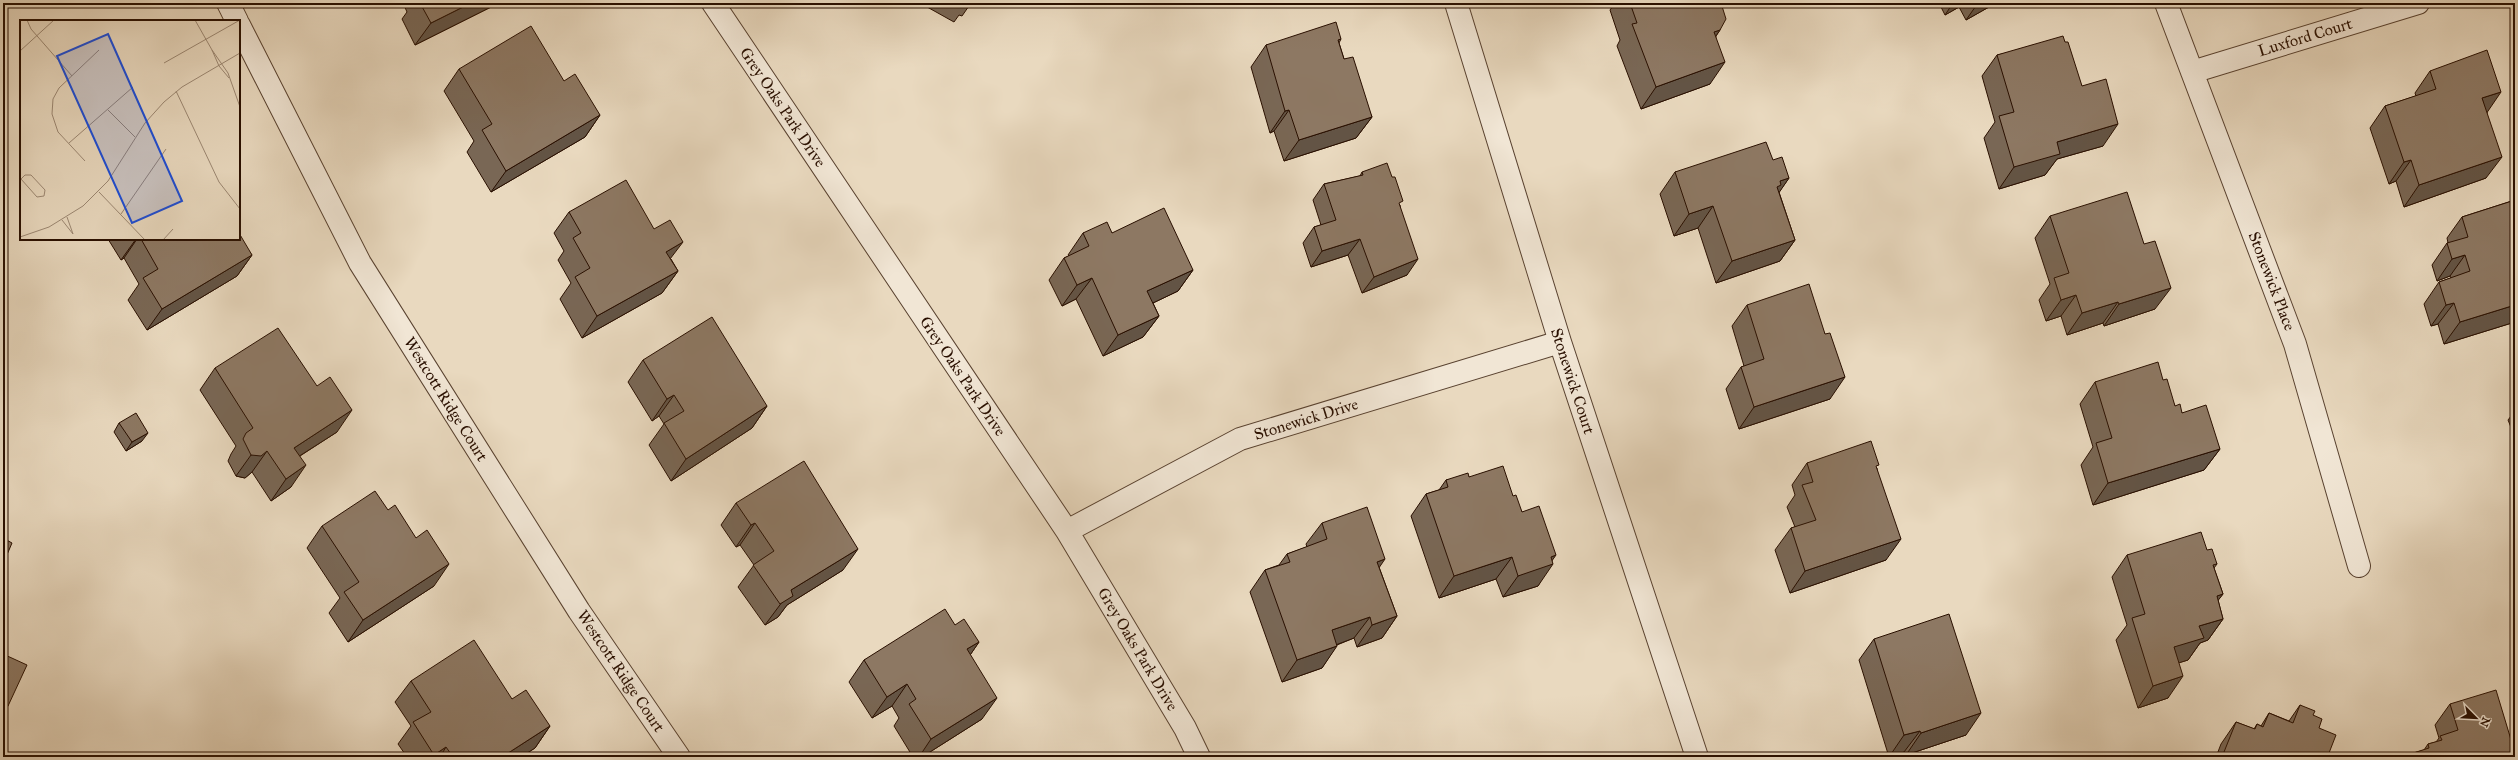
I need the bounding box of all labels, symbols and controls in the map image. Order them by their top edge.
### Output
street label: Luxford Court [2256,14,2355,60]
inset map [20,20,240,240]
street label: Grey Oaks Park Drive [736,44,830,171]
street label: Stonewick Place [2244,229,2300,333]
street label: Grey Oaks Park Drive [916,313,1010,440]
street label: Stonewick Court [1547,326,1599,437]
street label: Westcott Ridge Court [399,333,492,465]
street label: Stonewick Drive [1252,394,1361,444]
street label: Grey Oaks Park Drive [1094,584,1182,714]
street label: Westcott Ridge Court [572,606,669,736]
north arrow [2456,698,2496,738]
text: N [2477,715,2493,729]

